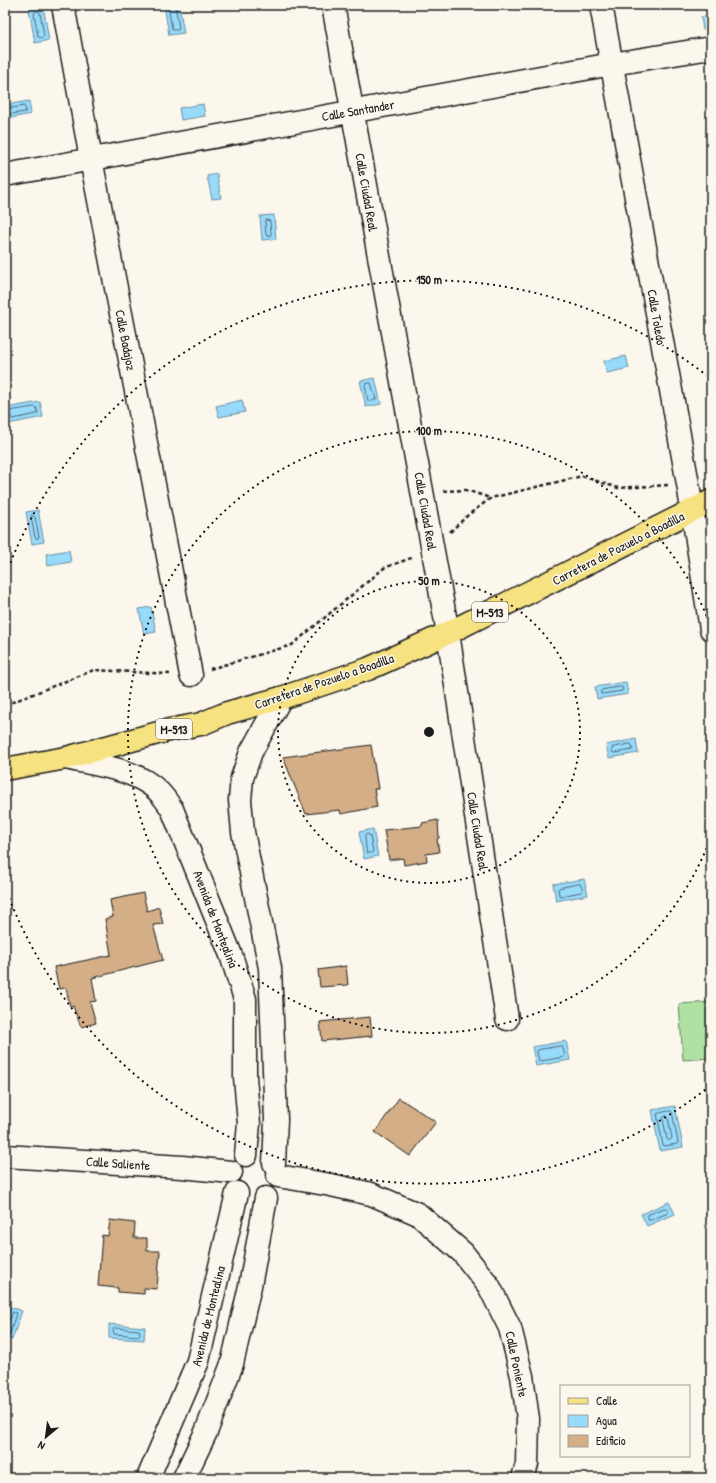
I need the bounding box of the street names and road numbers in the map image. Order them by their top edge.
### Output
street label: Calle Santander [320,95,396,125]
street label: Calle Ciudad Real [351,151,383,233]
street label: Calle Toledo [643,288,671,346]
street label: Calle Badajoz [111,308,141,372]
street label: Calle Ciudad Real [410,470,442,552]
street label: Carretera de Pozuelo a Boadilla [549,507,687,589]
road number: M-513 [472,602,508,622]
street label: Carretera de Pozuelo a Boadilla [252,649,396,713]
road number: M-513 [156,719,192,739]
street label: Calle Ciudad Real [463,791,493,872]
street label: Avenida de Montealina [189,868,243,970]
street label: Calle Saliente [85,1152,151,1174]
street label: Avenida de Montealina [187,1264,229,1368]
street label: Calle Poniente [501,1329,533,1399]

